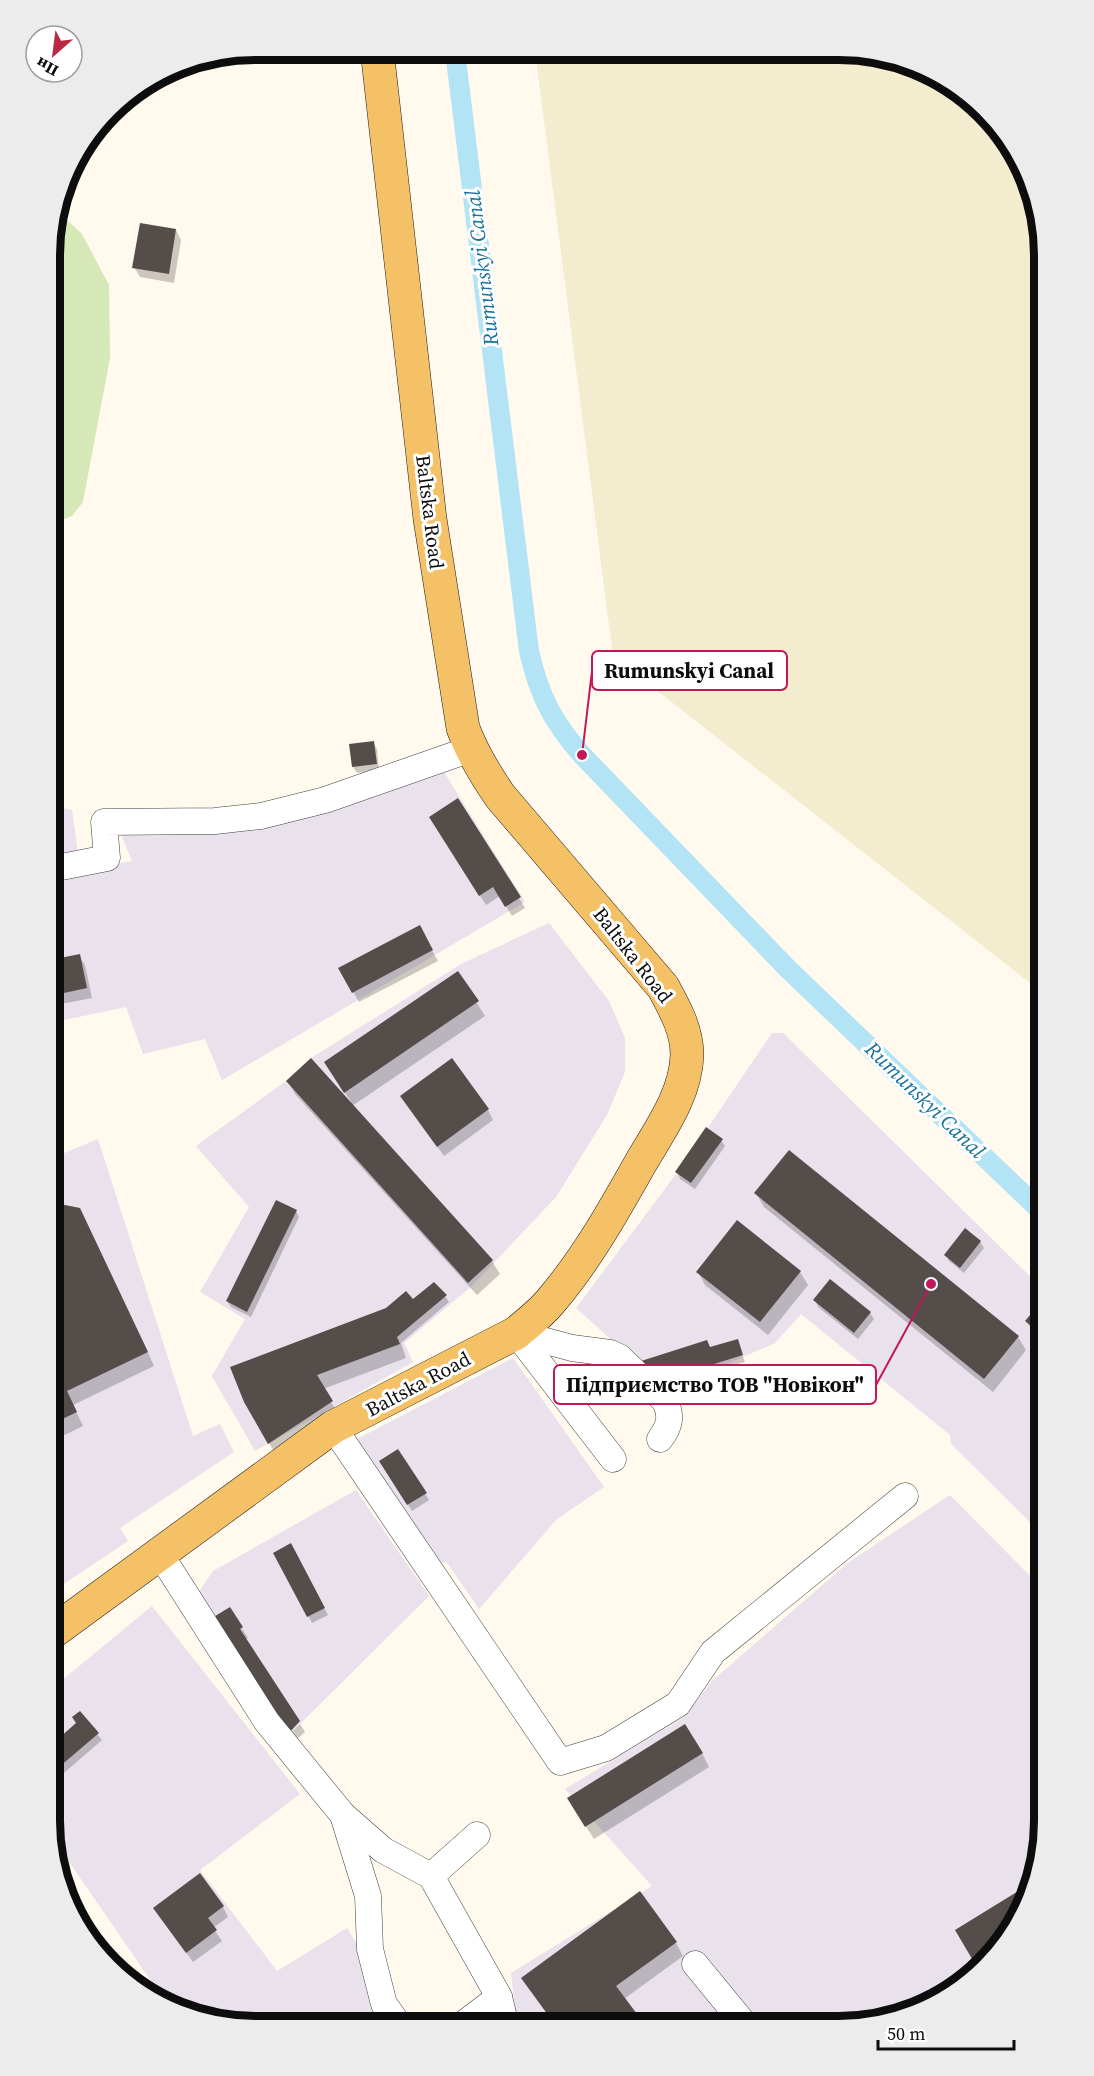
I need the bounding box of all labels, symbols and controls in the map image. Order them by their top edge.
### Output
north arrow [24,24,84,84]
text: Пн [32,52,62,82]
water label: Rumunskyi Canal [458,188,506,349]
street label: Baltska Road [409,453,451,571]
callout: Rumunskyi Canal [592,651,787,690]
text: Rumunskyi Canal [604,656,774,685]
street label: Baltska Road [587,901,680,1009]
water label: Rumunskyi Canal [858,1034,992,1165]
street label: Baltska Road [361,1344,476,1423]
callout: Підприємство ТОВ "Новікон" [554,1365,876,1404]
text: Підприємство ТОВ "Новікон" [566,1370,864,1399]
scale bar [878,2013,1014,2051]
text: 50 m [887,2021,925,2046]

